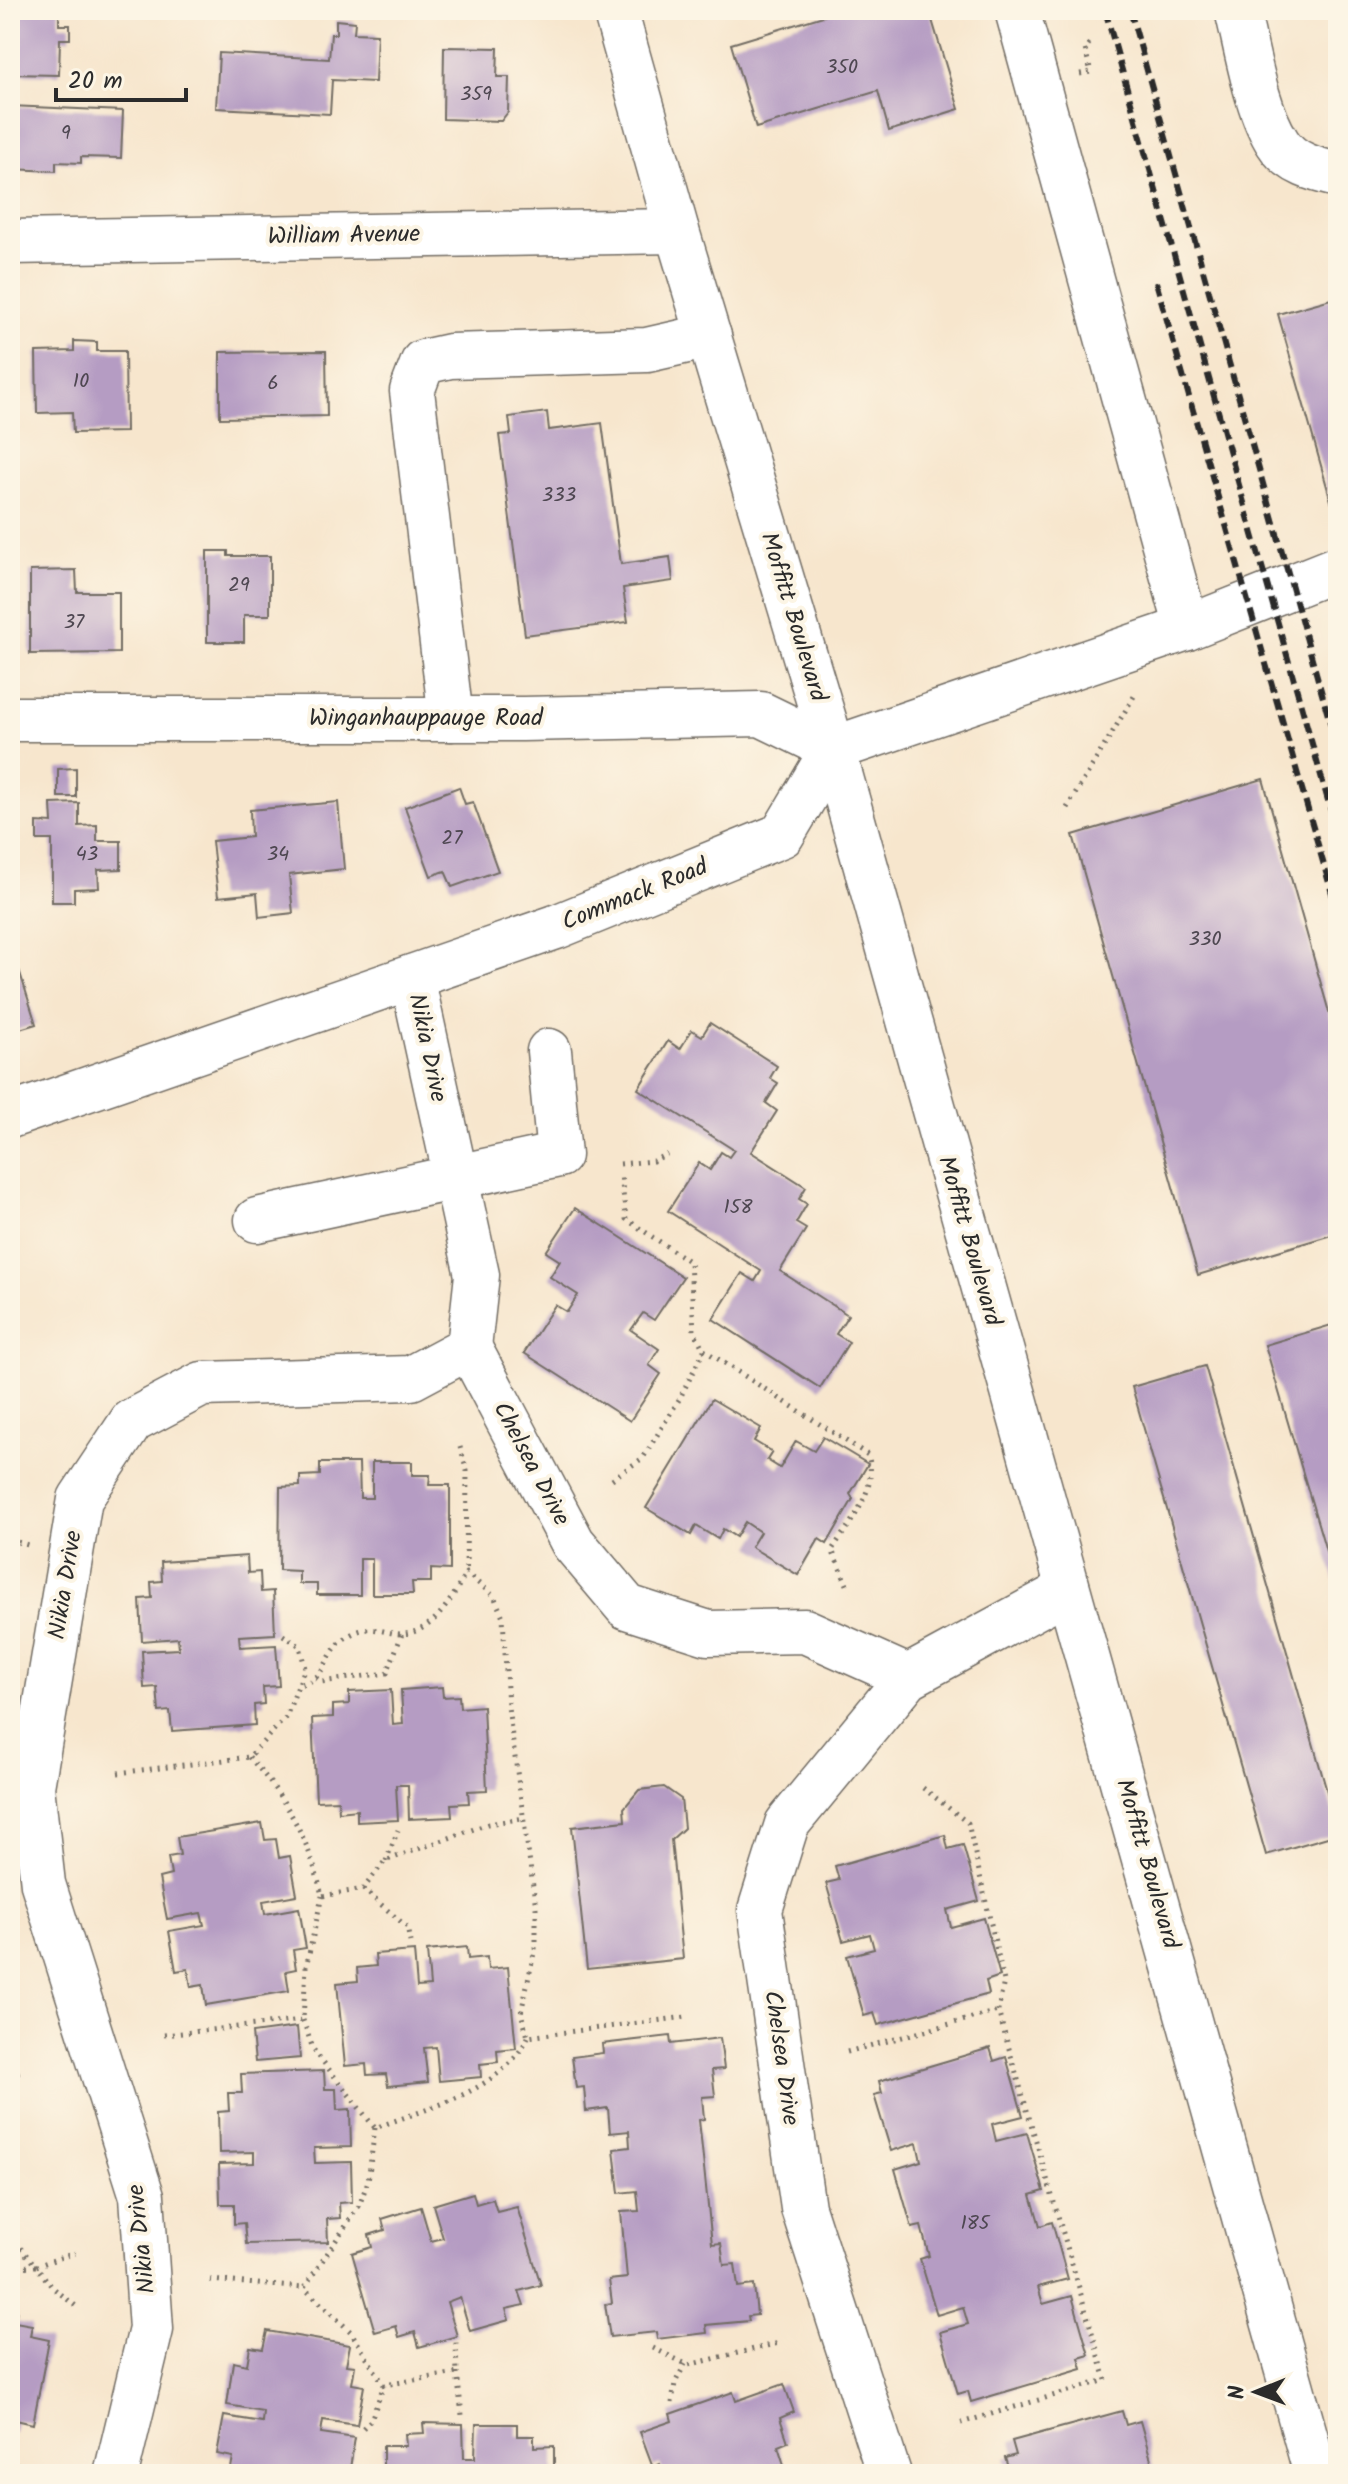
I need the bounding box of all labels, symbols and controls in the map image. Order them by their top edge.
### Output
scale bar [56,52,186,102]
house number: 350 [826,52,858,84]
text: 20 m [68,62,123,101]
house number: 359 [460,79,492,111]
house number: 9 [61,118,71,150]
street label: William Avenue [267,215,421,257]
house number: 10 [73,366,89,398]
house number: 6 [267,368,279,400]
house number: 333 [542,480,576,512]
street label: Moffitt Boulevard [749,527,838,708]
house number: 29 [228,570,250,602]
house number: 37 [64,607,85,639]
street label: Winganhauppauge Road [309,699,544,738]
house number: 27 [442,823,463,855]
house number: 43 [76,839,98,871]
house number: 34 [267,839,289,871]
street label: Commack Road [556,848,715,942]
house number: 330 [1189,924,1221,956]
street label: Nikia Drive [397,990,458,1106]
street label: Moffitt Boulevard [926,1151,1012,1332]
house number: 158 [723,1192,753,1224]
street label: Chelsea Drive [482,1395,580,1533]
street label: Nikia Drive [38,1527,94,1642]
street label: Moffitt Boulevard [1104,1774,1190,1955]
street label: Chelsea Drive [752,1988,810,2128]
street label: Nikia Drive [117,2182,167,2296]
house number: 185 [960,2208,991,2240]
north arrow [1216,2352,1296,2432]
text: N [1221,2385,1256,2400]

